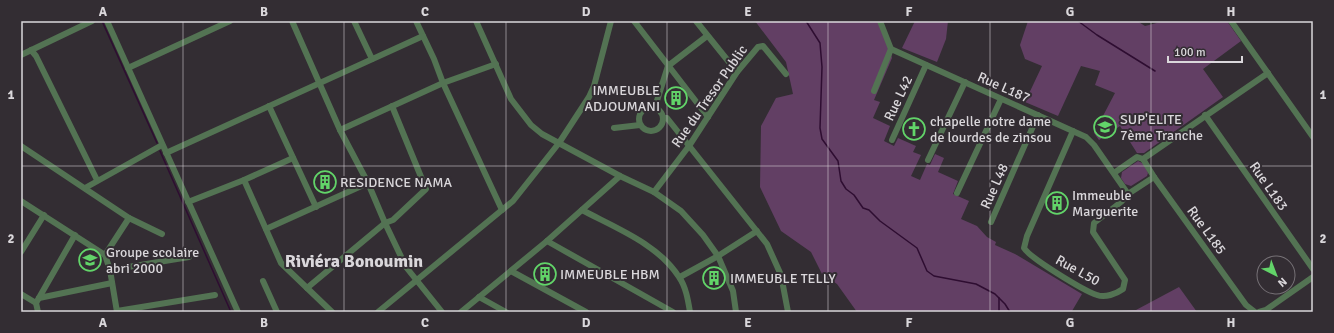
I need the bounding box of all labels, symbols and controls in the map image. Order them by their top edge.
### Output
text: A [99,4,108,20]
text: B [260,4,268,20]
text: C [421,4,429,20]
text: D [582,4,591,20]
text: E [744,4,752,20]
text: F [906,4,913,20]
text: G [1066,4,1074,20]
text: H [1227,4,1235,20]
scale bar [1168,38,1242,64]
street label: Rue du Tresor Public [668,42,751,151]
text: 100 m [1174,45,1206,60]
street label: Rue L187 [975,68,1033,107]
street label: Rue L42 [881,73,916,124]
place label: IMMEUBLE ADJOUMANI [584,82,660,115]
building icon: IMMEUBLE ADJOUMANI [663,85,689,111]
text: 1 [7,87,15,103]
text: 1 [1319,87,1327,103]
place label: SUP'ELITE 7ème Tranche [1120,111,1203,144]
place label: chapelle notre dame de lourdes de zinsou [930,113,1051,146]
school or university icon: SUP'ELITE 7ème Tranche [1092,114,1118,140]
church icon: chapelle notre dame de lourdes de zinsou [901,116,927,142]
street label: Rue L183 [1246,159,1292,214]
street label: Rue L48 [977,161,1012,212]
building icon: RESIDENCE NAMA [312,169,338,195]
place label: RESIDENCE NAMA [340,174,453,191]
place label: Immeuble Marguerite [1072,187,1138,220]
building icon: Immeuble Marguerite [1044,190,1070,216]
street label: Rue L185 [1183,203,1230,258]
text: 2 [7,231,15,247]
text: 2 [1319,231,1327,247]
place label: Groupe scolaire abri 2000 [106,244,199,277]
school or university icon: Groupe scolaire abri 2000 [77,247,103,273]
district label: Riviéra Bonoumin [285,250,423,272]
street label: Rue L50 [1053,251,1103,290]
north arrow [1256,255,1296,295]
building icon: IMMEUBLE HBM [532,261,558,287]
building icon: IMMEUBLE TELLY [701,265,727,291]
place label: IMMEUBLE HBM [560,266,660,283]
place label: IMMEUBLE TELLY [730,270,836,287]
text: N [1275,275,1290,289]
text: A [99,315,108,331]
text: B [260,315,268,331]
text: C [421,315,429,331]
text: D [582,315,591,331]
text: E [744,315,752,331]
text: F [906,315,913,331]
text: G [1066,315,1074,331]
text: H [1227,315,1235,331]

